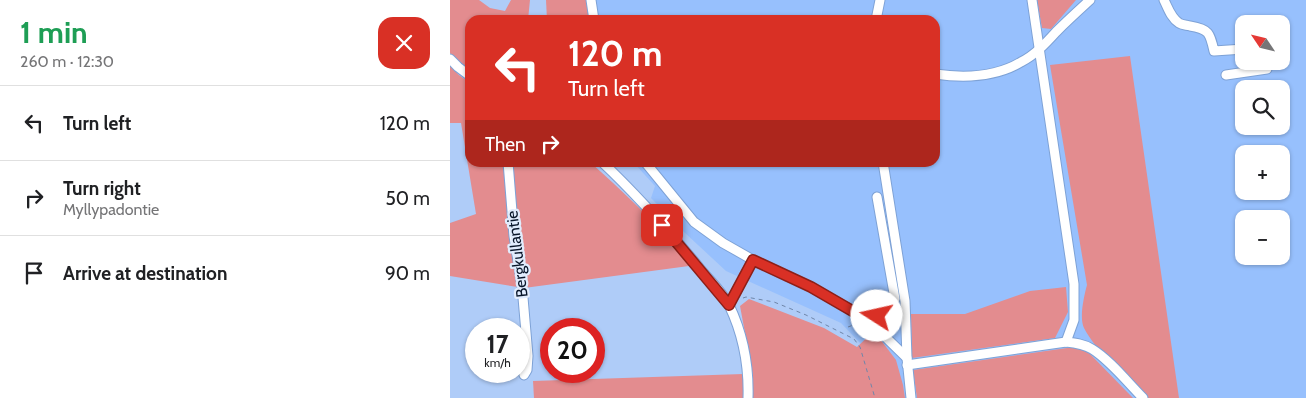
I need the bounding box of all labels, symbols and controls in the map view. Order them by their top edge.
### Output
text: 1 min [20,14,88,51]
north arrow [1235,15,1290,70]
map controls [1235,15,1290,265]
button: close [378,17,430,69]
text: 120 m [568,32,662,75]
icon: left [485,35,550,100]
text: 260 m · 12:30 [20,52,114,71]
text: Turn left [568,75,645,102]
button: search [1235,80,1290,135]
icon: left [20,109,48,137]
text: Turn left [63,112,131,135]
text: 120 m [380,112,430,135]
icon: right [536,130,564,158]
text: Then [485,133,526,156]
button: + [1235,145,1290,200]
text: Turn right [63,177,141,200]
icon: right [20,184,48,212]
text: 50 m [386,187,430,210]
text: Myllypadontie [63,200,159,219]
pin [641,204,683,246]
street label: Bergkullantie [502,210,532,298]
button: − [1235,210,1290,265]
icon: arrive [648,211,676,239]
icon: arrive [20,259,48,287]
text: Arrive at destination [63,262,227,285]
text: 90 m [385,262,430,285]
position arrow [850,289,902,341]
speed limit sign: 20 [540,318,605,383]
text: 17 [487,329,508,359]
text: km/h [484,355,511,370]

